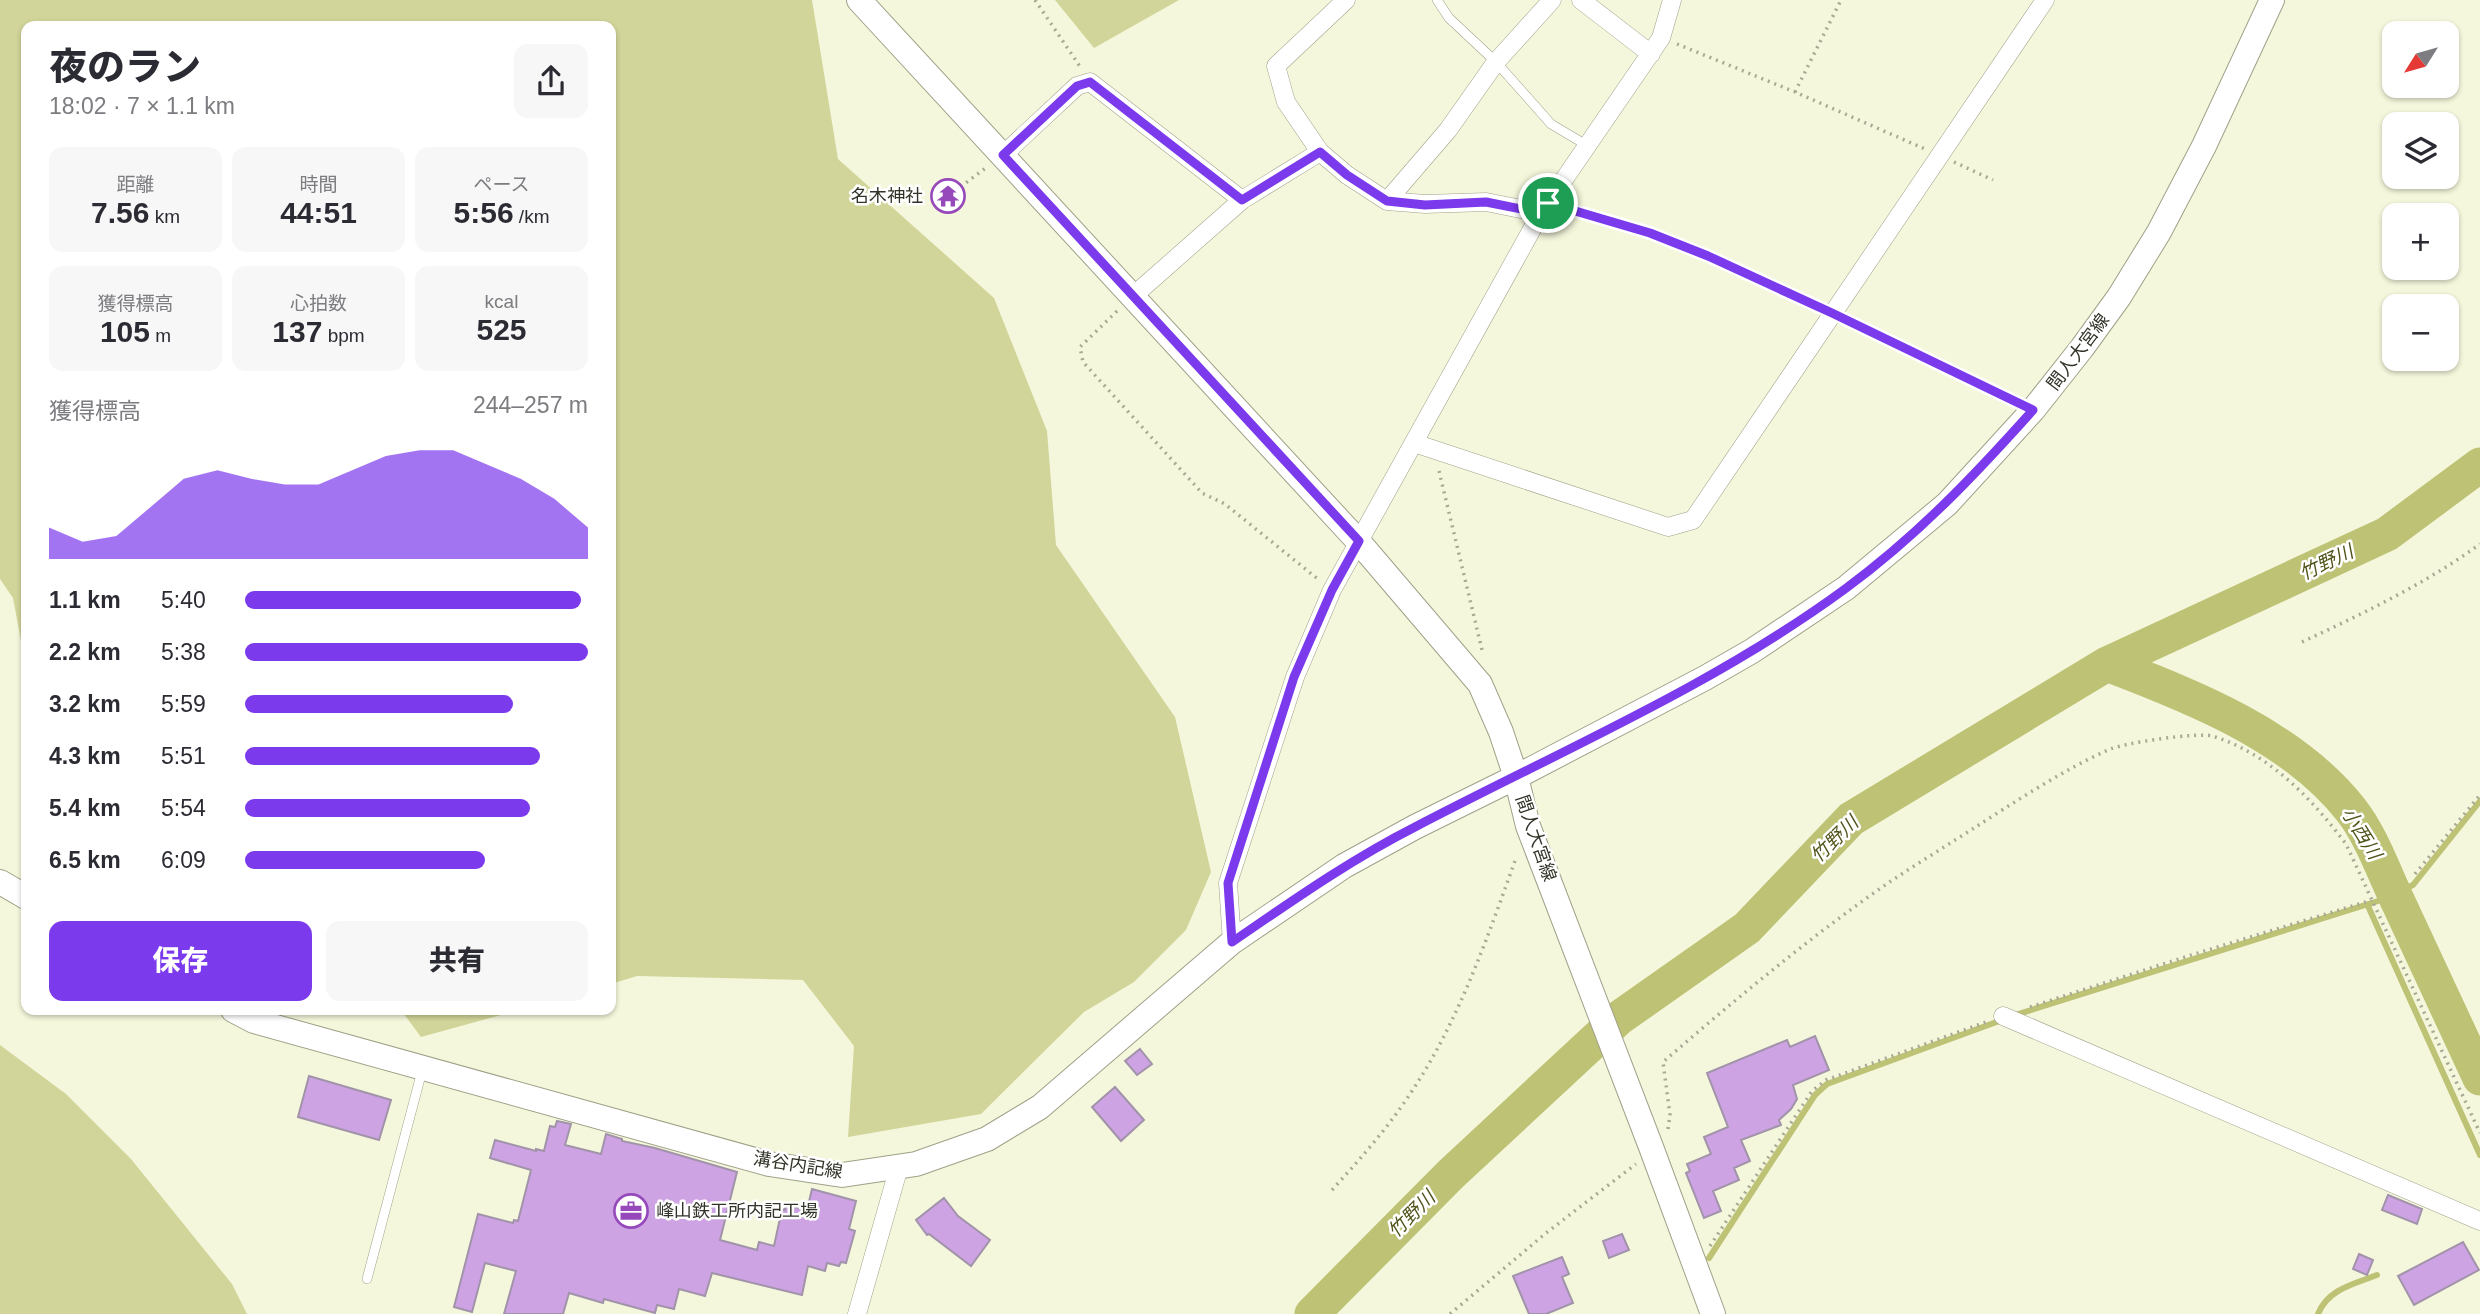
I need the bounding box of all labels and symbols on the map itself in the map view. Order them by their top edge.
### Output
north arrow [2382,21,2459,98]
pin [1518,173,1578,233]
temple icon: 名木神社 [929,177,967,215]
place label: 名木神社 [851,186,923,206]
street label: 間人大宮線 [2043,310,2113,394]
water label: 竹野川 [2296,540,2358,584]
street label: 間人大宮線 [1512,792,1560,884]
water label: 小西川 [2338,804,2387,865]
water label: 竹野川 [1807,811,1864,867]
street label: 溝谷内記線 [752,1148,844,1182]
water label: 竹野川 [1384,1185,1440,1242]
office icon: 峰山鉄工所内記工場 [612,1192,650,1230]
place label: 峰山鉄工所内記工場 [656,1201,818,1221]

